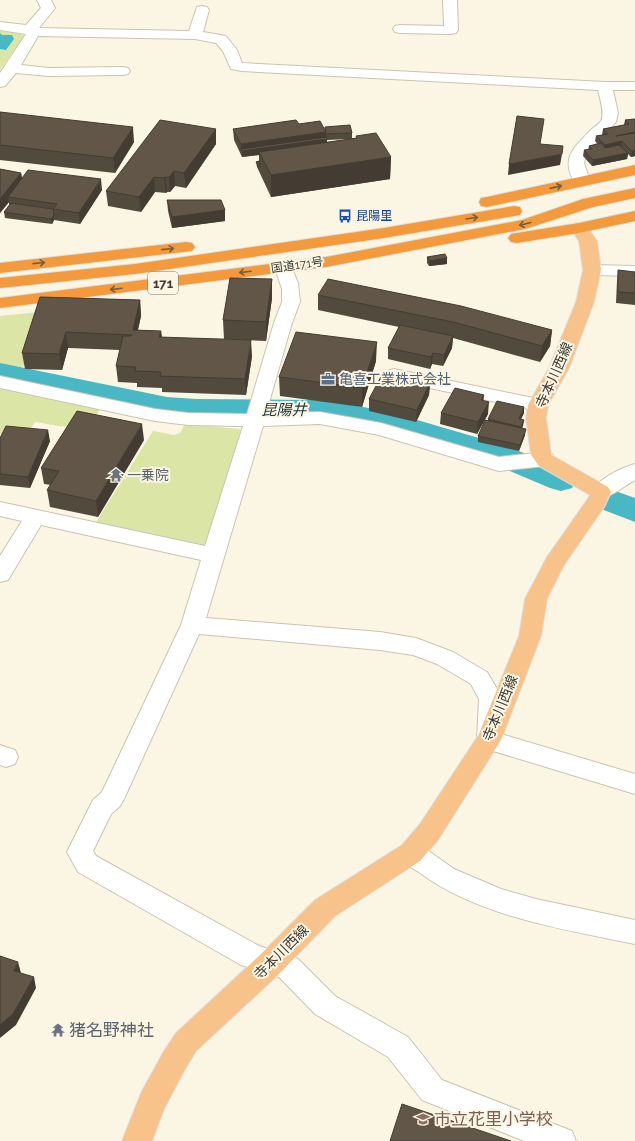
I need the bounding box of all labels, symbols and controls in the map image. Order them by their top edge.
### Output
one-way arrow [549,182,562,190]
bus stop icon: 昆陽里 [337,208,353,224]
place label: 昆陽里 [356,209,392,223]
one-way arrow [465,214,478,222]
one-way arrow [519,220,532,228]
one-way arrow [161,245,174,253]
street label: 国道171号 [270,254,324,276]
one-way arrow [32,259,45,267]
one-way arrow [239,269,252,276]
road number: 171 [148,272,178,294]
one-way arrow [110,285,123,293]
street label: 寺本川西線 [532,340,576,410]
office icon: 亀喜工業株式会社 [320,371,336,387]
place label: 亀喜工業株式会社 [339,371,451,387]
water label: 昆陽井 [261,401,308,419]
temple icon: 一乗院 [108,467,124,483]
place label: 一乗院 [127,467,169,483]
street label: 寺本川西線 [479,673,521,743]
street label: 寺本川西線 [251,922,311,982]
place label: 猪名野神社 [69,1020,154,1040]
temple icon: 猪名野神社 [50,1022,66,1038]
place label: 市立花里小学校 [434,1109,553,1129]
school or university icon: 市立花里小学校 [415,1111,431,1127]

